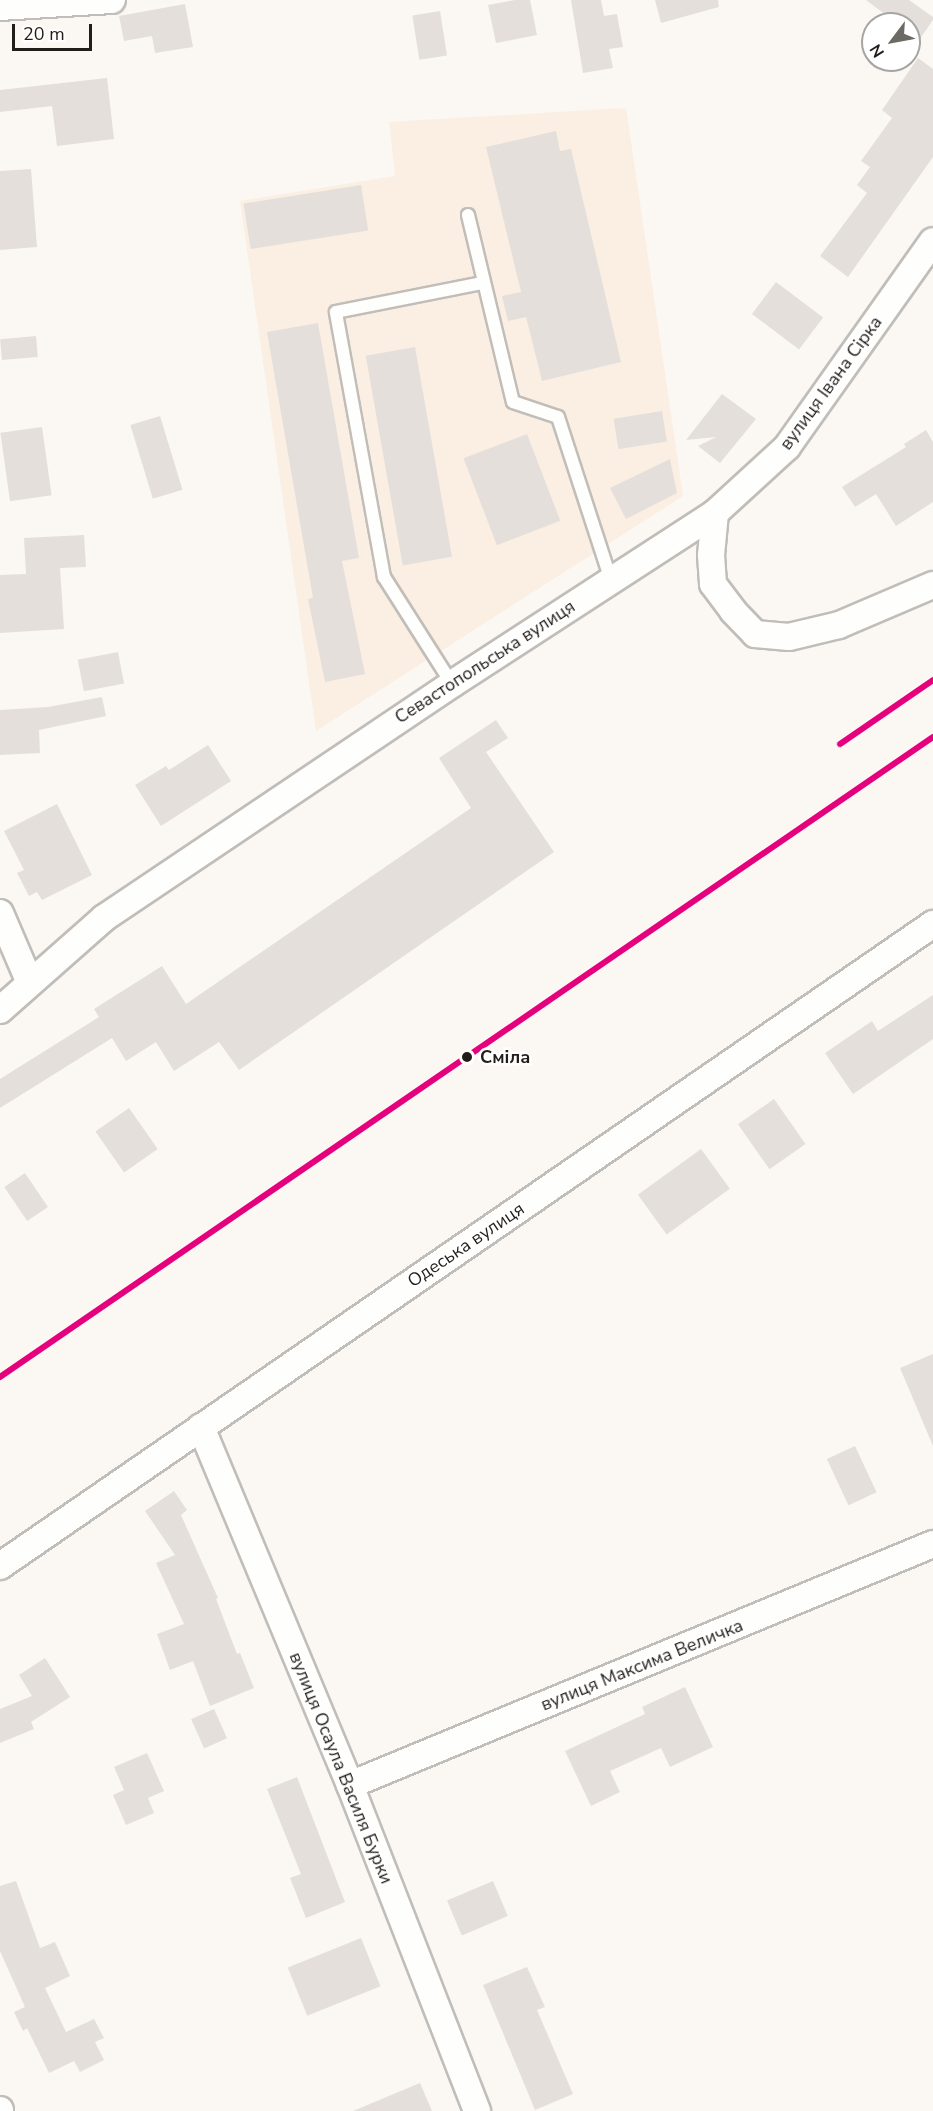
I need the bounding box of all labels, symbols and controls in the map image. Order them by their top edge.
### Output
scale bar [15,12,94,50]
north arrow [861,12,921,72]
text: 20 m [23,22,65,46]
text: N [865,40,890,61]
street label: вулиця Івана Сірка [775,312,887,454]
street label: Севастопольська вулиця [391,596,579,728]
place label: Сміла [480,1046,530,1068]
marker: Сміла [458,1048,476,1066]
street label: Одеська вулиця [404,1198,528,1292]
street label: вулиця Максима Величка [538,1614,746,1716]
street label: вулиця Осаула Василя Бурки [285,1649,397,1887]

